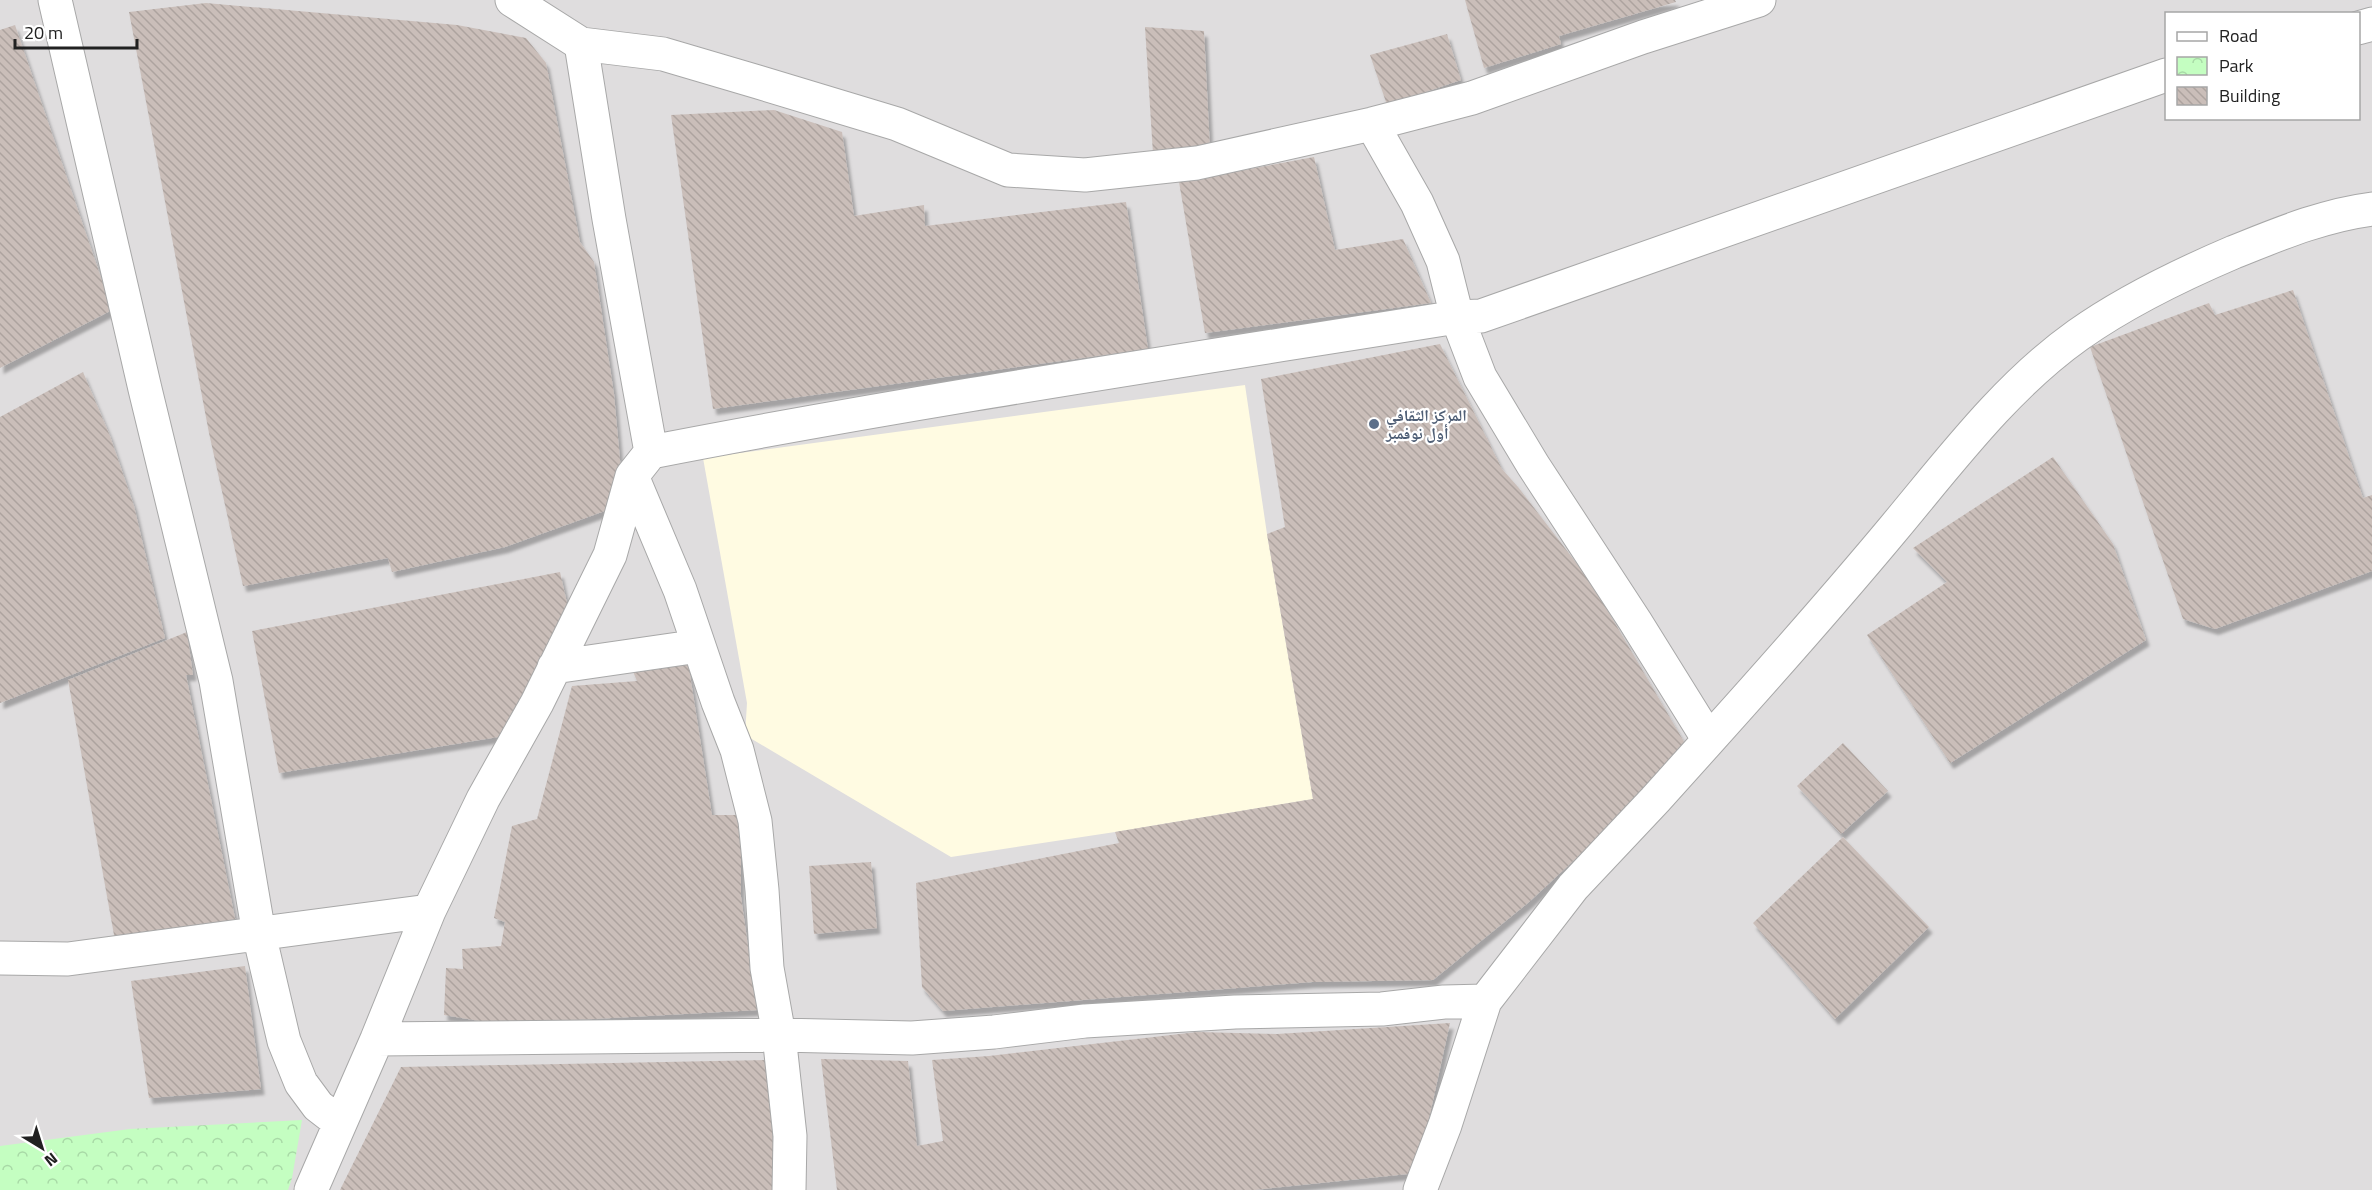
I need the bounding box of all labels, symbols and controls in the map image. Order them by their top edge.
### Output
scale bar [15,12,136,50]
legend [2165,12,2360,120]
text: 20 m [24,19,63,46]
text: Road [2219,22,2258,49]
text: Park [2219,52,2254,79]
text: Building [2219,82,2280,109]
place label: المركز الثقافي أول نوفمبر [1385,403,1467,445]
marker: المركز الثقافي أول نوفمبر [1367,417,1381,431]
north arrow [12,1118,72,1178]
text: N [39,1147,63,1173]

